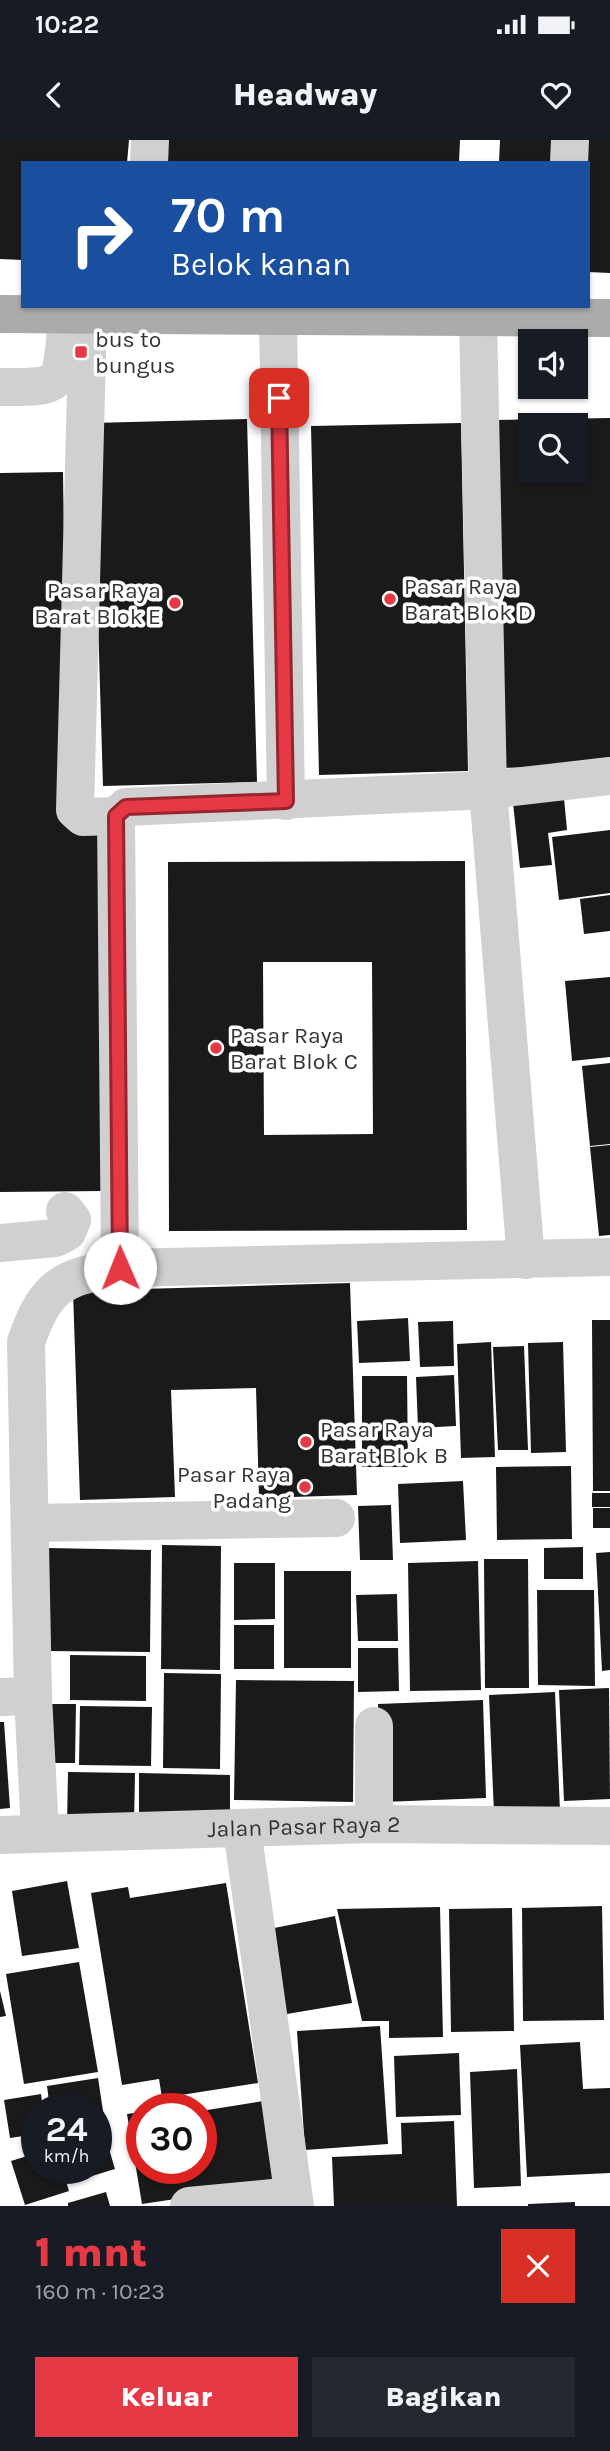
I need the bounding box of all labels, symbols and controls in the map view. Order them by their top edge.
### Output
text: 10:22 [35,9,99,40]
icon: back [35,76,73,114]
text: Headway [233,76,377,113]
icon: heart [537,76,575,114]
text: 70 m [171,187,285,244]
icon: right [56,189,147,280]
text: Belok kanan [171,246,351,283]
place label: bus to bungus [95,326,175,379]
map controls [518,329,588,483]
button: sound [518,329,588,399]
marker: bus to bungus [73,344,89,360]
pin [249,368,309,428]
icon: arrive [260,379,298,417]
button: search [518,413,588,483]
place label: Pasar Raya Barat Blok D [404,573,533,626]
place label: Pasar Raya Barat Blok E [34,577,161,630]
marker: Pasar Raya Barat Blok D [382,591,398,607]
marker: Pasar Raya Barat Blok E [167,595,183,611]
place label: Pasar Raya Barat Blok C [230,1022,358,1075]
marker: Pasar Raya Barat Blok C [208,1040,224,1056]
position arrow [83,1231,157,1305]
place label: Pasar Raya Barat Blok B [320,1416,448,1469]
marker: Pasar Raya Barat Blok B [298,1434,314,1450]
place label: Pasar Raya Padang [177,1461,291,1514]
marker: Pasar Raya Padang [297,1479,313,1495]
street label: Jalan Pasar Raya 2 [207,1810,401,1842]
speed limit sign: 30 [126,2093,217,2184]
text: 24 [46,2109,88,2150]
text: km/h [44,2145,89,2167]
text: 1 mnt [35,2227,147,2277]
button: close [501,2229,575,2303]
text: 160 m · 10:23 [35,2278,165,2305]
button: Keluar [35,2357,298,2437]
button: Bagikan [312,2357,575,2437]

